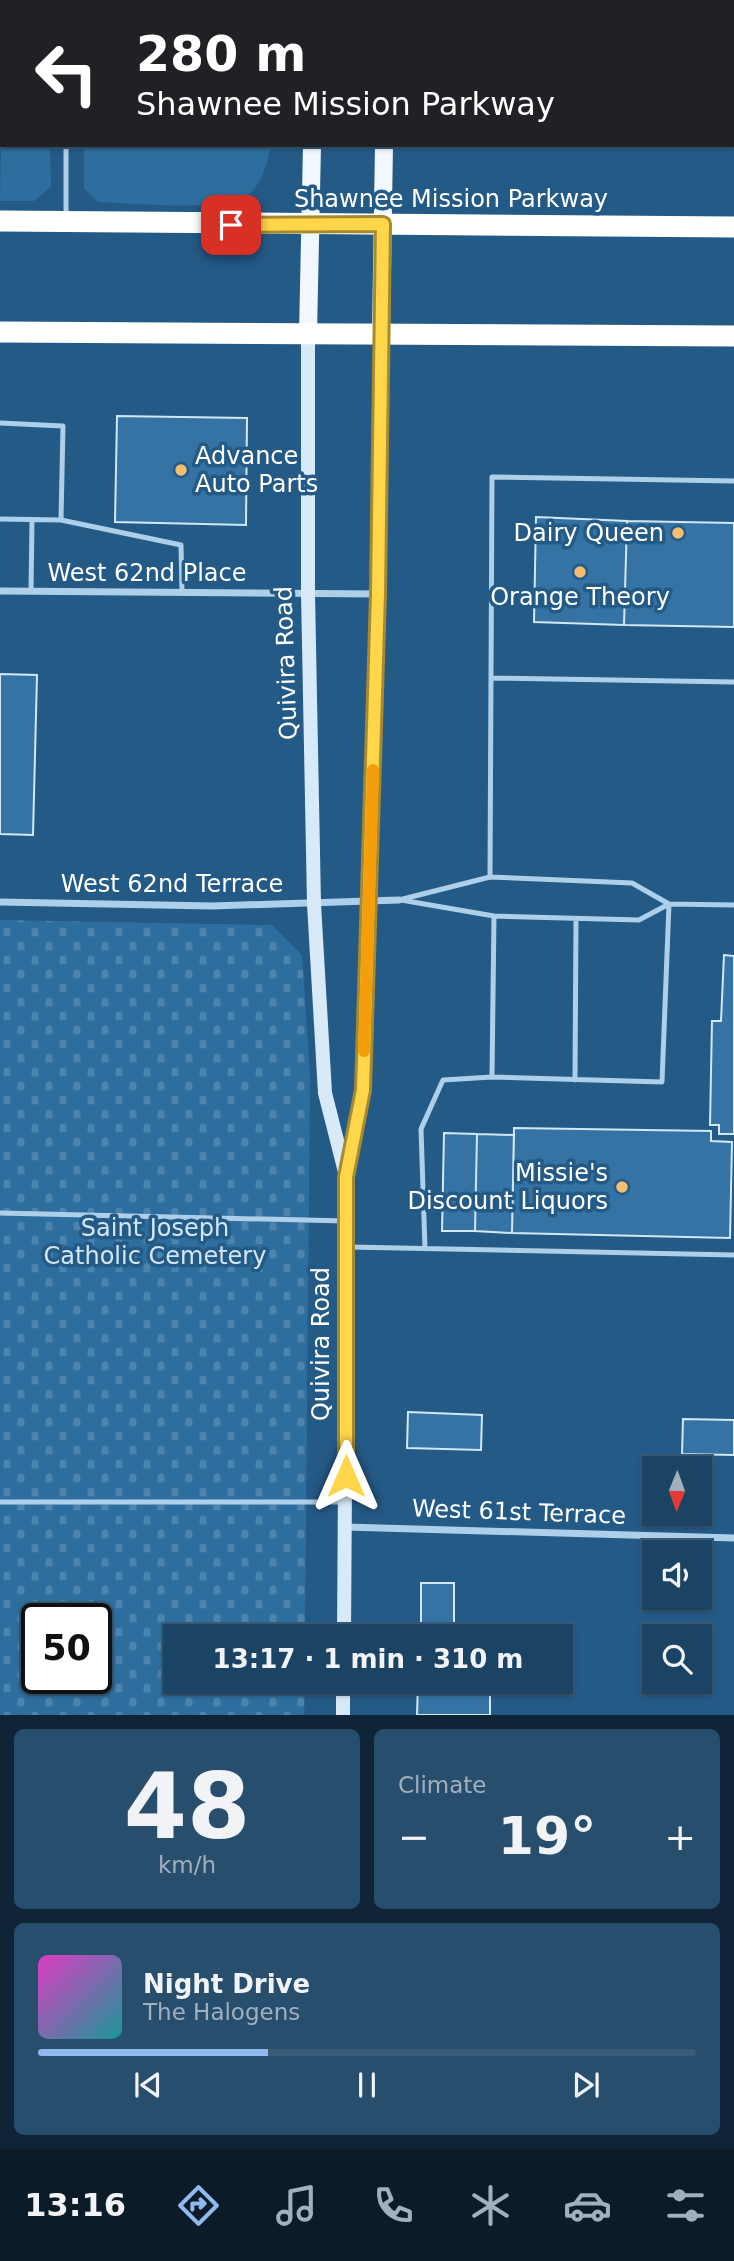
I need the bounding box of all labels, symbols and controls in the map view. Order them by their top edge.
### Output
text: 280 m [136,26,306,83]
icon: left [21,28,112,119]
text: Shawnee Mission Parkway [136,85,555,123]
street label: Shawnee Mission Parkway [294,185,608,213]
pin [201,195,261,255]
icon: arrive [212,206,250,244]
place label: Advance Auto Parts [195,442,318,498]
marker: Advance Auto Parts [173,462,189,478]
place label: Dairy Queen [514,519,664,547]
marker: Dairy Queen [670,525,686,541]
street label: West 62nd Place [47,559,247,587]
marker: Orange Theory [572,564,588,580]
place label: Orange Theory [490,583,670,611]
street label: Quivira Road [269,586,303,740]
street label: West 62nd Terrace [61,870,283,898]
place label: Missie's Discount Liquors [407,1159,608,1215]
marker: Missie's Discount Liquors [614,1179,630,1195]
park label: Saint Joseph Catholic Cemetery [44,1214,266,1270]
street label: Quivira Road [307,1267,335,1421]
position arrow [309,1439,383,1513]
north arrow [642,1456,712,1526]
map controls [642,1456,712,1694]
street label: West 61st Terrace [412,1494,626,1530]
button: sound [642,1540,712,1610]
speed limit sign: 50 [21,1603,112,1694]
button: search [642,1624,712,1694]
text: 13:17 · 1 min · 310 m [213,1644,523,1674]
text: 48 [124,1754,250,1859]
text: Climate [398,1772,487,1798]
text: 19° [498,1806,596,1866]
text: − [398,1815,430,1859]
text: + [664,1815,696,1859]
text: km/h [158,1852,216,1878]
text: Night Drive [143,1969,310,1999]
text: The Halogens [143,1999,300,2025]
icon: previous [129,2066,167,2104]
icon: pause [348,2066,386,2104]
icon: next [567,2066,605,2104]
icon: directions [174,2181,223,2230]
icon: music [272,2181,321,2230]
icon: phone [369,2181,418,2230]
icon: climate [466,2181,515,2230]
icon: car [563,2181,612,2230]
icon: filters [661,2181,710,2230]
text: 13:16 [24,2186,126,2224]

